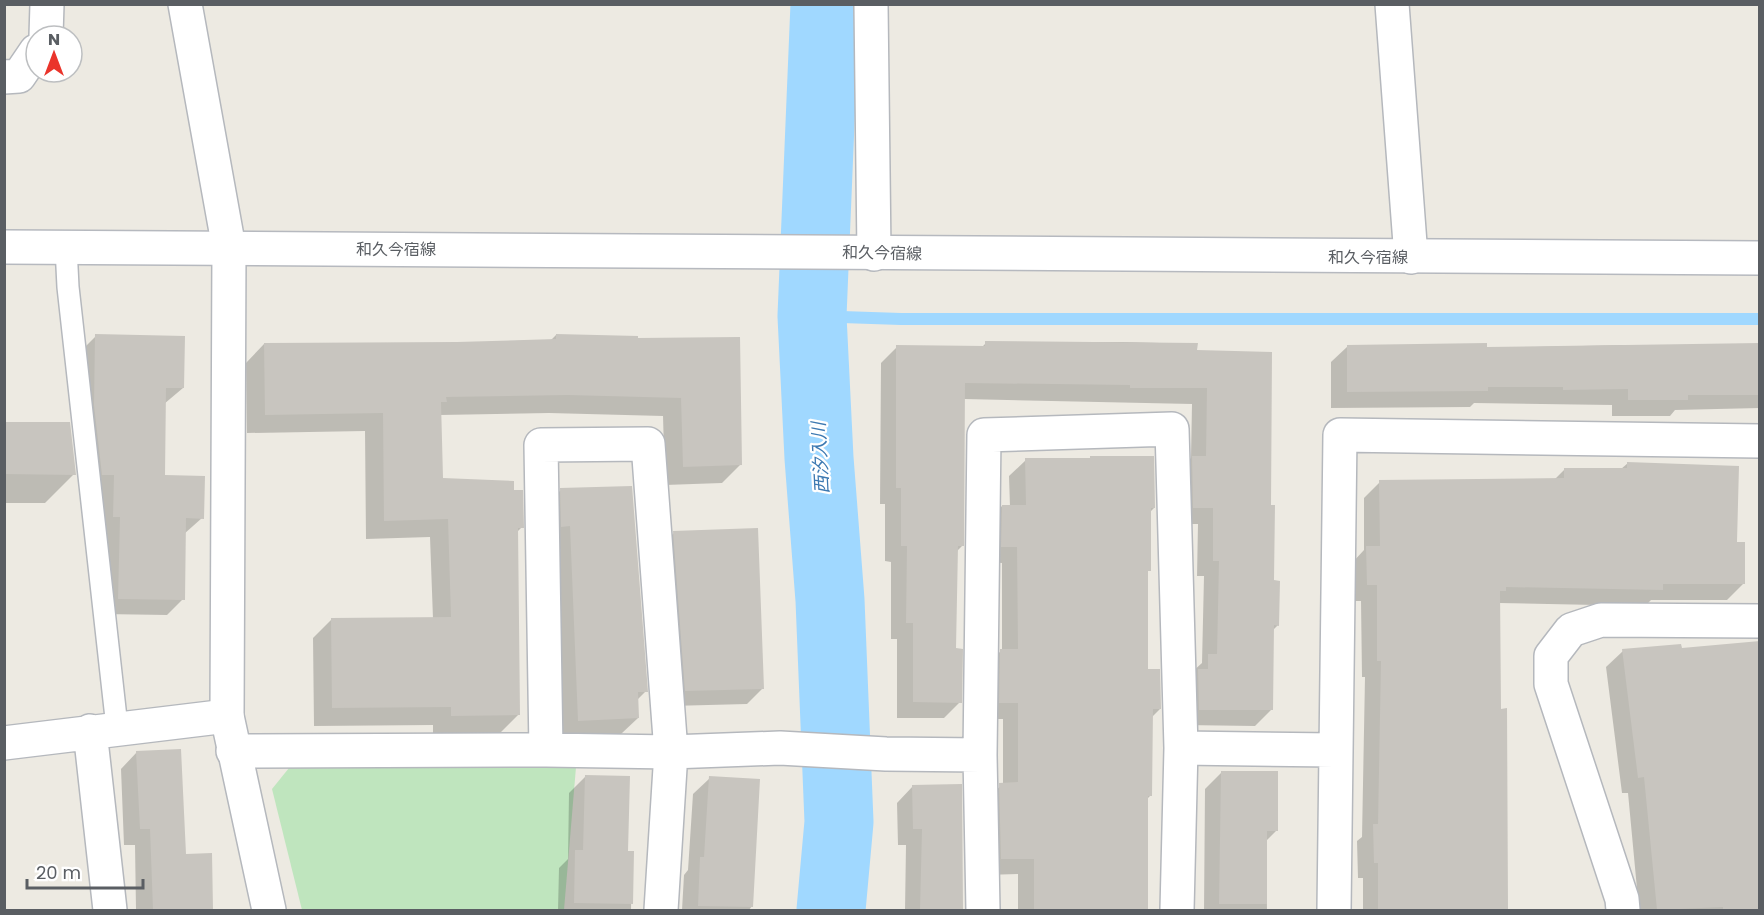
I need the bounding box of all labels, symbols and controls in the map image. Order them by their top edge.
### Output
north arrow [24,24,84,84]
text: N [48,28,60,51]
street label: 和久今宿線 [356,238,436,261]
street label: 和久今宿線 [842,241,922,265]
street label: 和久今宿線 [1328,246,1408,269]
water label: 西汐入川 [806,419,834,495]
scale bar [27,852,142,890]
text: 20 m [36,860,81,885]

